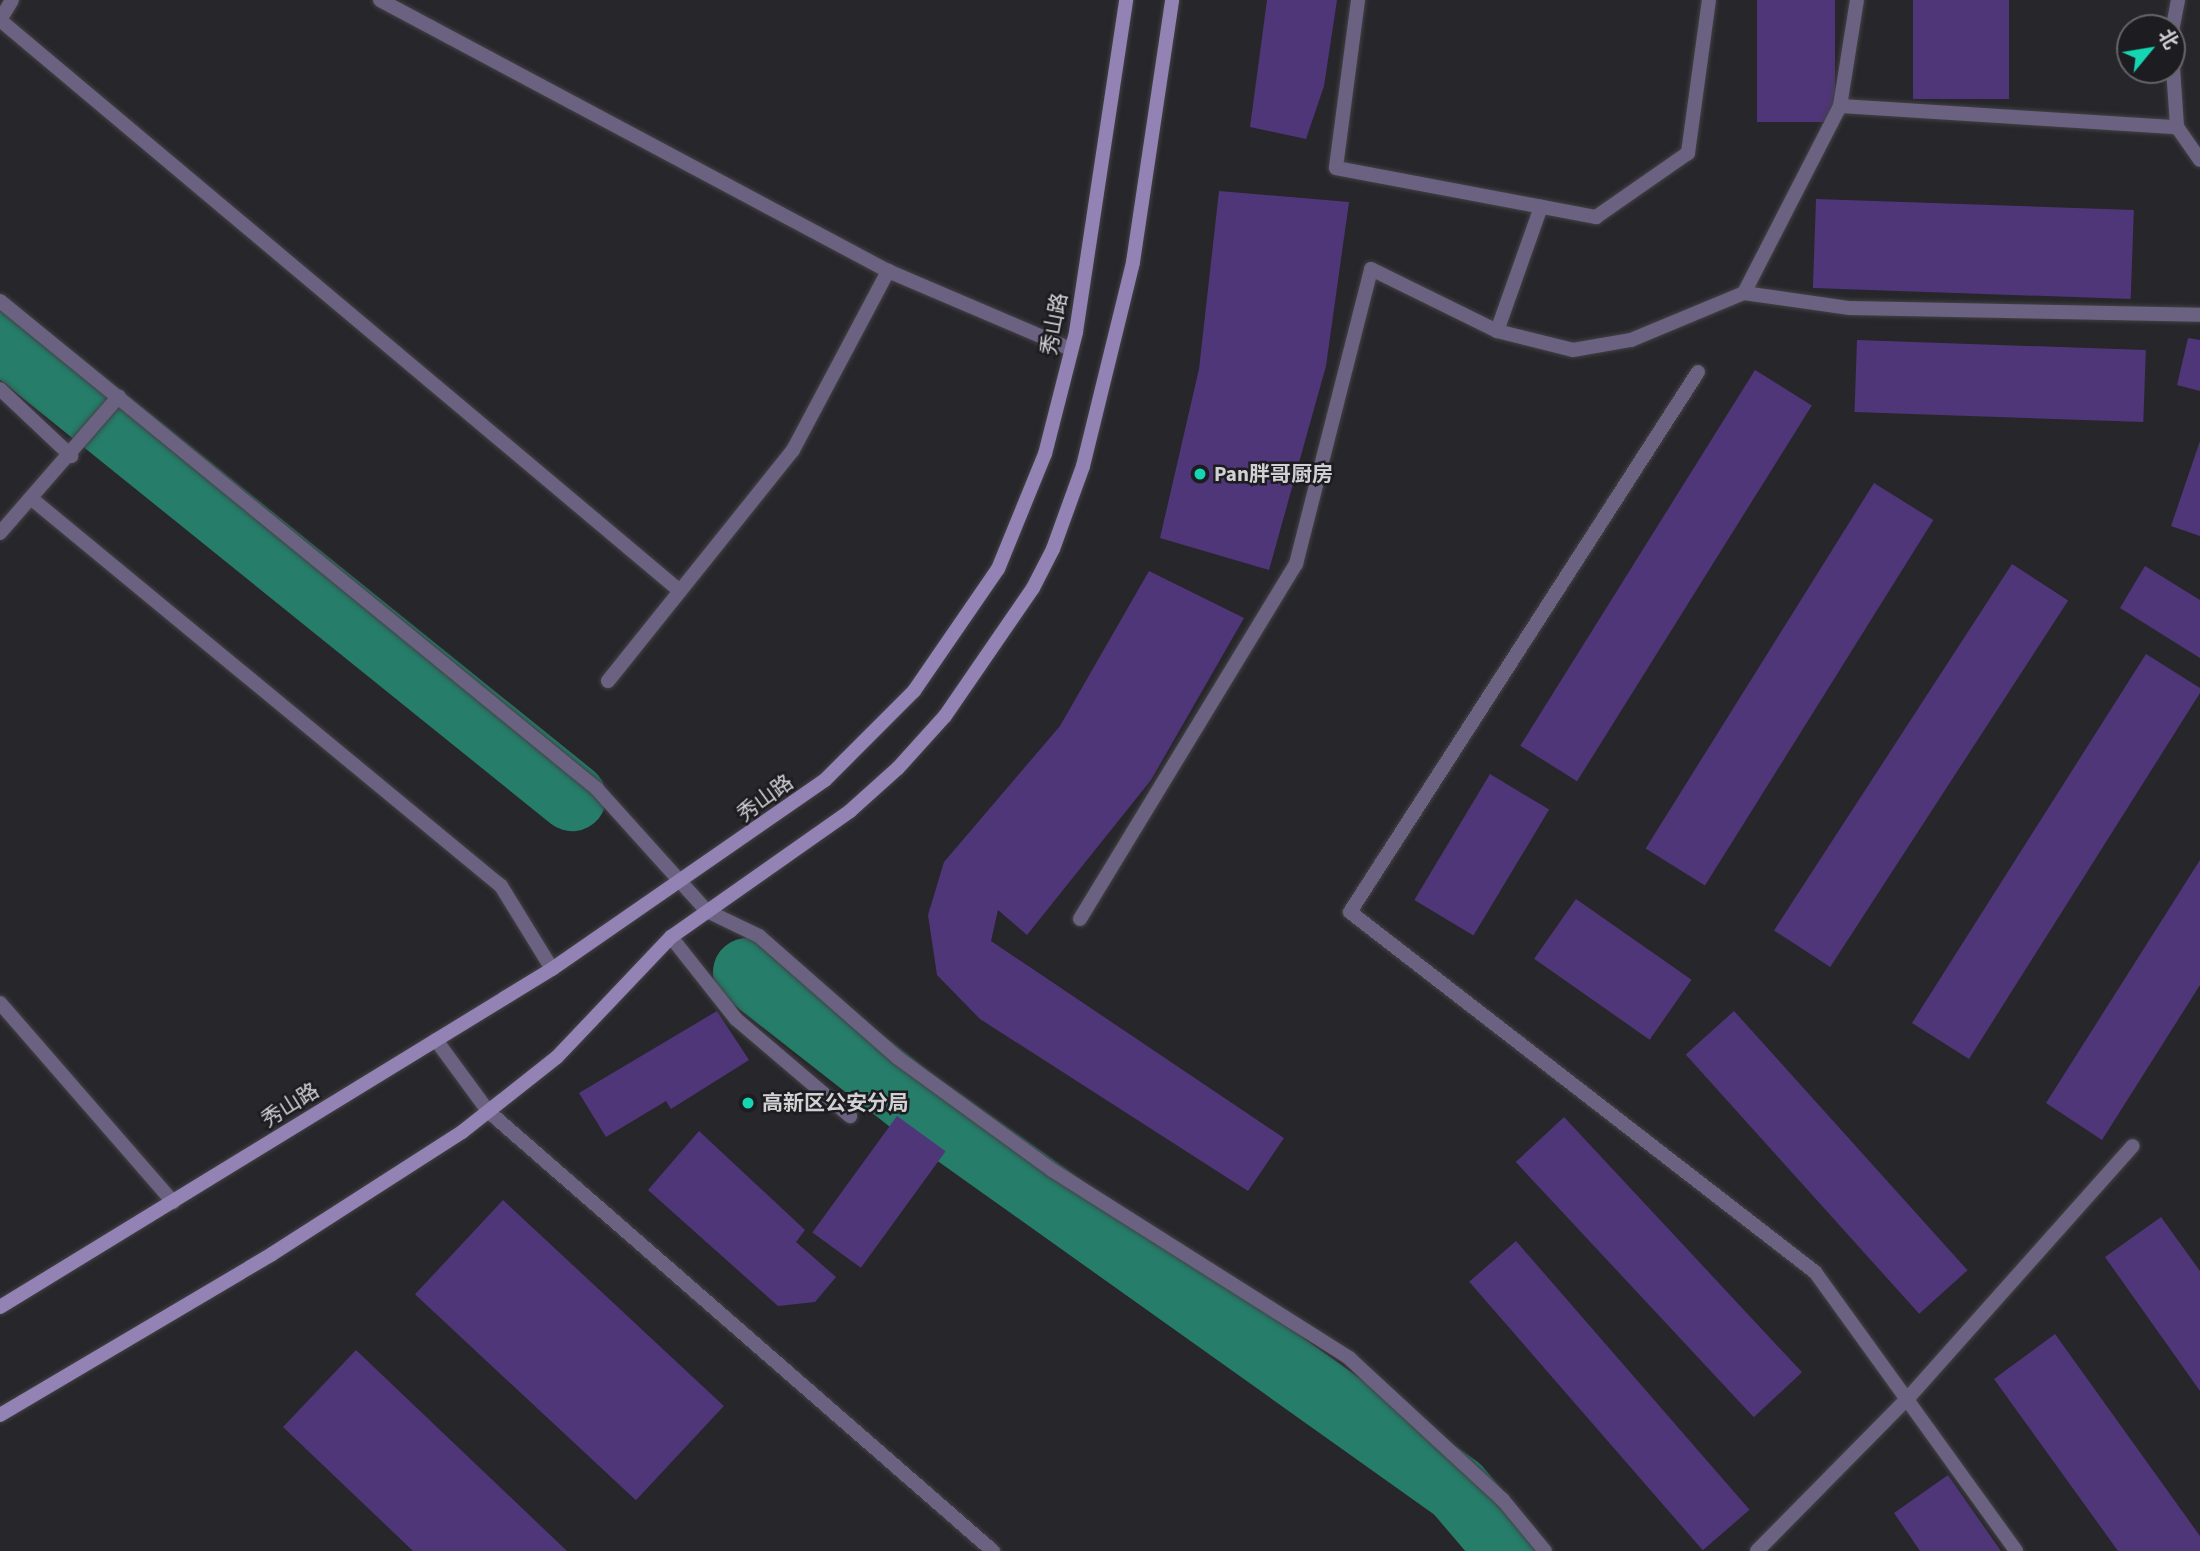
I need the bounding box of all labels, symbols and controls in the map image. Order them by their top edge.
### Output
north arrow [2116,14,2186,84]
text: 北 [2151,24,2184,54]
street label: 秀山路 [1036,291,1072,357]
place label: Pan胖哥厨房 [1214,461,1333,487]
marker: Pan胖哥厨房 [1192,466,1208,482]
street label: 秀山路 [732,769,798,827]
street label: 秀山路 [257,1078,323,1132]
place label: 高新区公安分局 [762,1090,909,1116]
marker: 高新区公安分局 [740,1095,756,1111]

